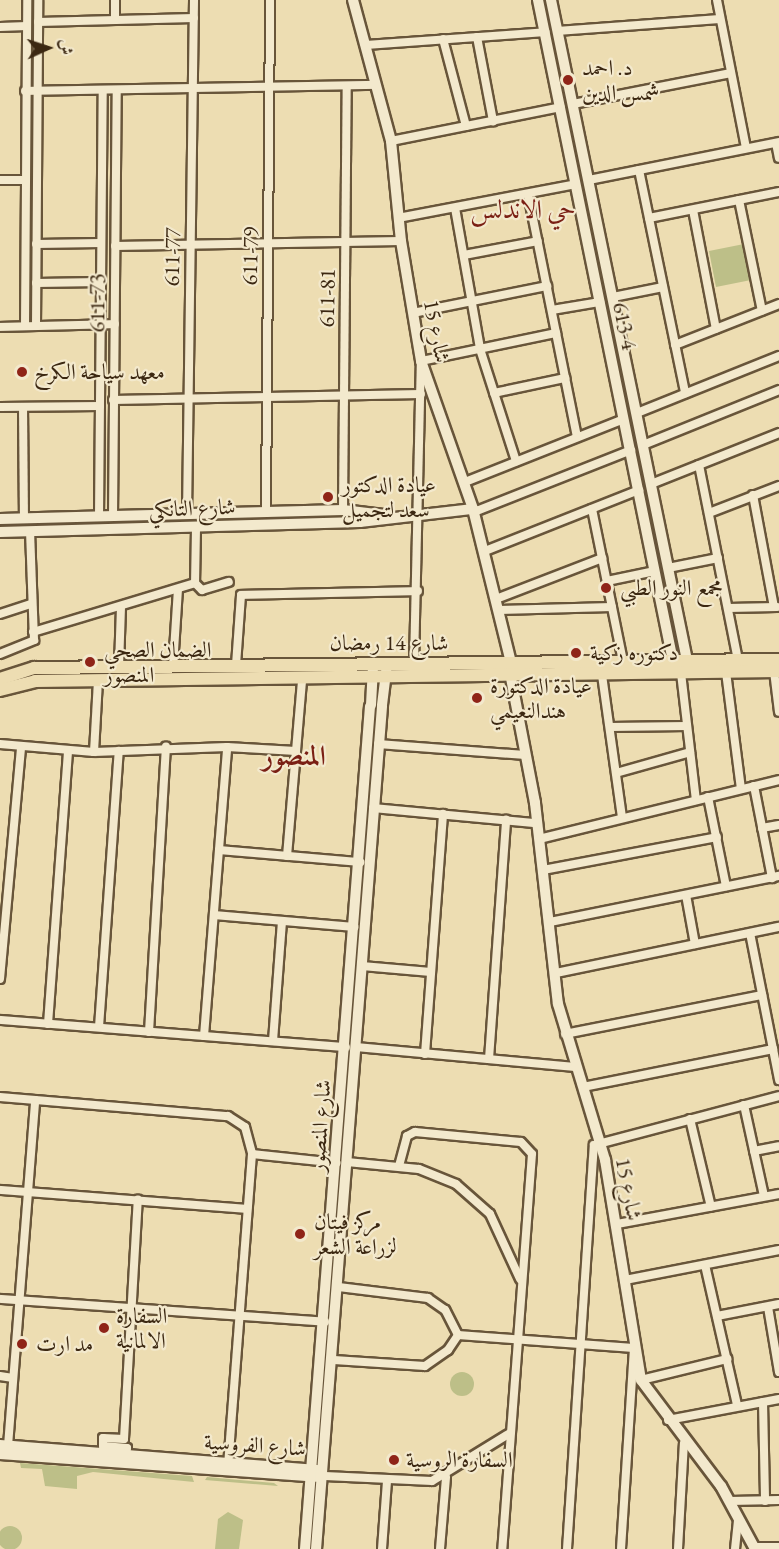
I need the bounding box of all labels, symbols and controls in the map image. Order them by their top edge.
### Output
north arrow [18,18,78,78]
text: ش [56,39,77,56]
place label: د. احمد شمس الدين [582,54,660,106]
marker: د. احمد شمس الدين [559,71,577,89]
district label: حي الاندلس [470,194,576,226]
street label: 611-79 [236,226,264,286]
street label: 611-77 [158,227,186,287]
street label: 611-81 [313,268,341,328]
street label: 611-73 [84,274,110,332]
street label: شارع 15 [418,297,456,365]
street label: 613-4 [607,300,643,352]
place label: معهد سياحة الكرخ [34,359,165,385]
marker: معهد سياحة الكرخ [15,365,29,379]
place label: عيادة الدكتور سعد لتجميل [342,471,436,522]
marker: عيادة الدكتور سعد لتجميل [319,488,337,506]
street label: شارع التانكي [148,493,236,523]
place label: مجمع النور الطبي [620,575,723,601]
marker: مجمع النور الطبي [597,579,615,597]
street label: شارع 14 رمضان [330,630,448,656]
place label: الضمان الصحي المنصور [104,636,212,688]
place label: دكتوره زكية [590,640,678,666]
marker: دكتوره زكية [567,644,585,662]
marker: الضمان الصحي المنصور [81,653,99,671]
place label: عيادة الدكتورة هندالنعيمي [490,672,592,724]
marker: عيادة الدكتورة هندالنعيمي [468,689,486,707]
district label: المنصور [262,738,326,772]
street label: شارع المنصور [304,1079,336,1173]
street label: شارع 15 [610,1155,648,1223]
place label: مركز فيتان لزراعة الشعر [314,1208,397,1260]
marker: مركز فيتان لزراعة الشعر [291,1225,309,1243]
place label: السفارة الالمانية [116,1302,167,1354]
marker: السفارة الالمانية [97,1321,111,1335]
place label: مد ارت [36,1331,93,1357]
marker: مد ارت [13,1335,31,1353]
street label: شارع الفروسية [203,1428,307,1462]
place label: السفارة الروسية [406,1447,513,1473]
marker: السفارة الروسية [387,1453,401,1467]

